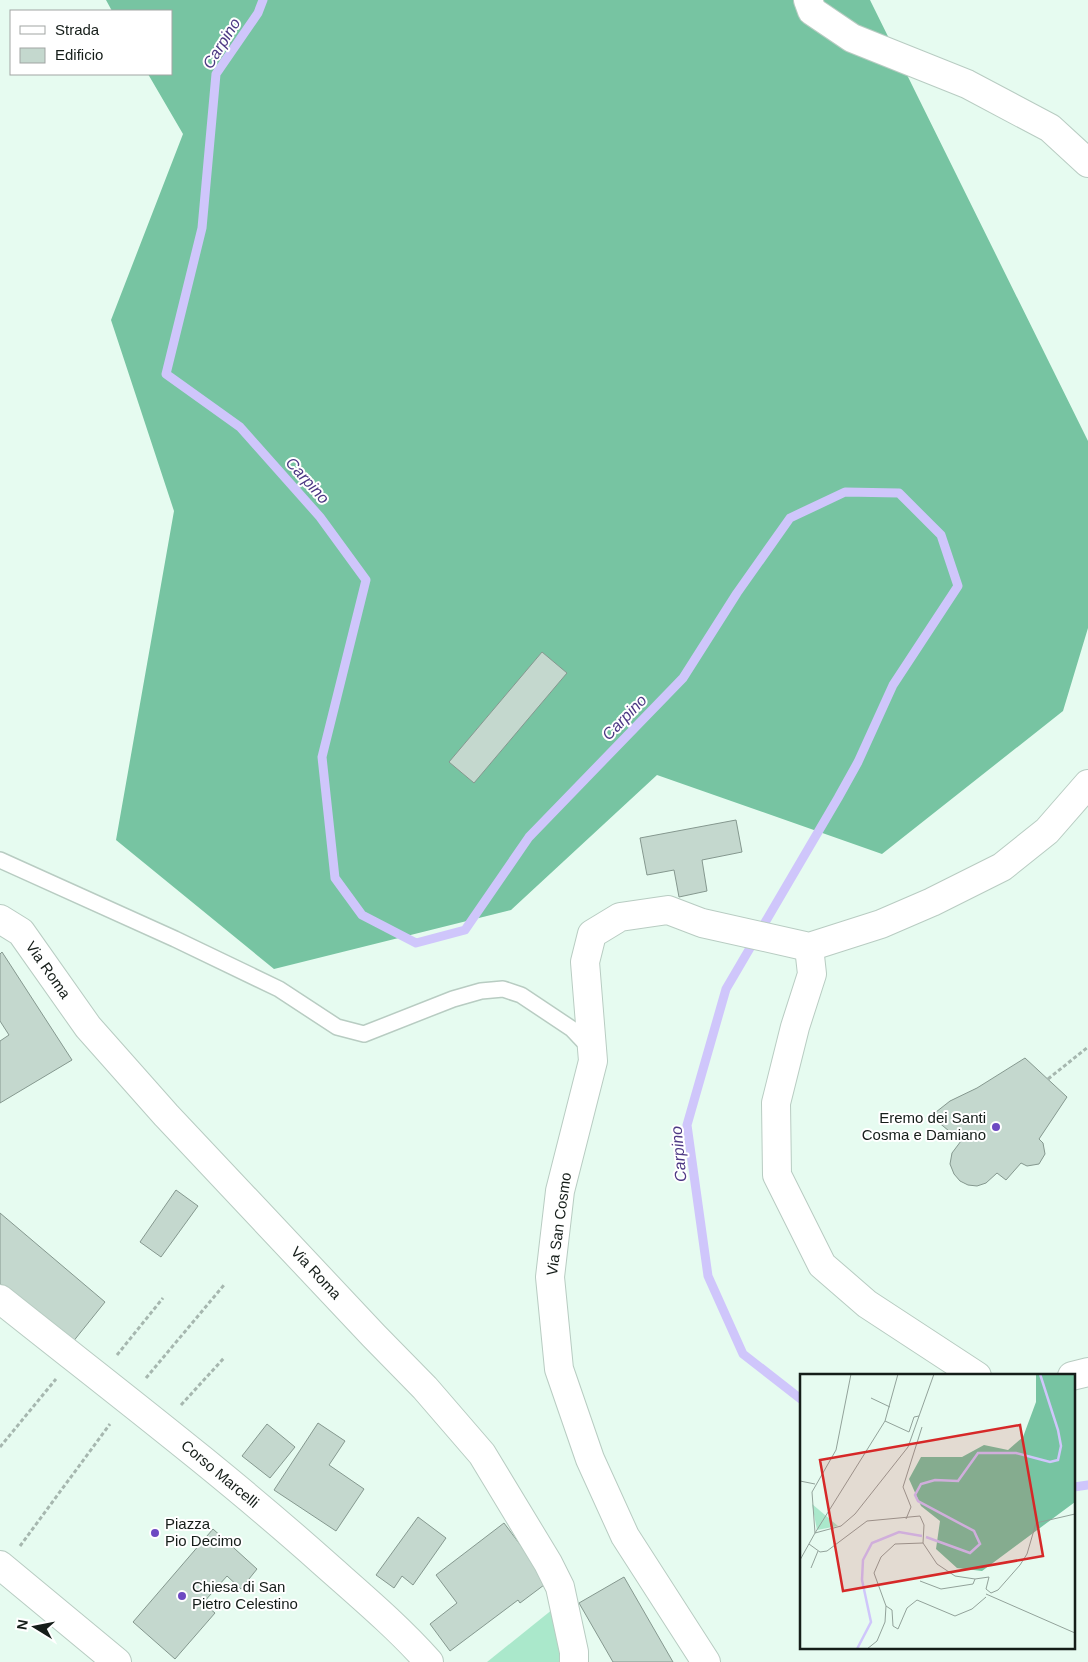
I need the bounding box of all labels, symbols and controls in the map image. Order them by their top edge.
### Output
legend [10,10,172,75]
water label: Carpino [199,15,244,72]
text: Strada [55,21,100,38]
text: Edificio [55,46,103,63]
water label: Carpino [283,454,333,507]
water label: Carpino [599,691,650,743]
street label: Via Roma [23,938,75,1002]
place label: Eremo dei Santi Cosma e Damiano [862,1109,986,1143]
marker: Eremo dei Santi Cosma e Damiano [990,1121,1002,1133]
water label: Carpino [668,1125,689,1183]
street label: Via San Cosmo [543,1171,574,1277]
street label: Via Roma [288,1243,345,1303]
inset map [800,1374,1076,1650]
street label: Corso Marcelli [178,1436,263,1511]
place label: Piazza Pio Decimo [165,1515,242,1549]
marker: Piazza Pio Decimo [149,1527,161,1539]
place label: Chiesa di San Pietro Celestino [192,1578,298,1612]
marker: Chiesa di San Pietro Celestino [176,1590,188,1602]
north arrow [10,1602,60,1652]
text: N [13,1618,31,1631]

